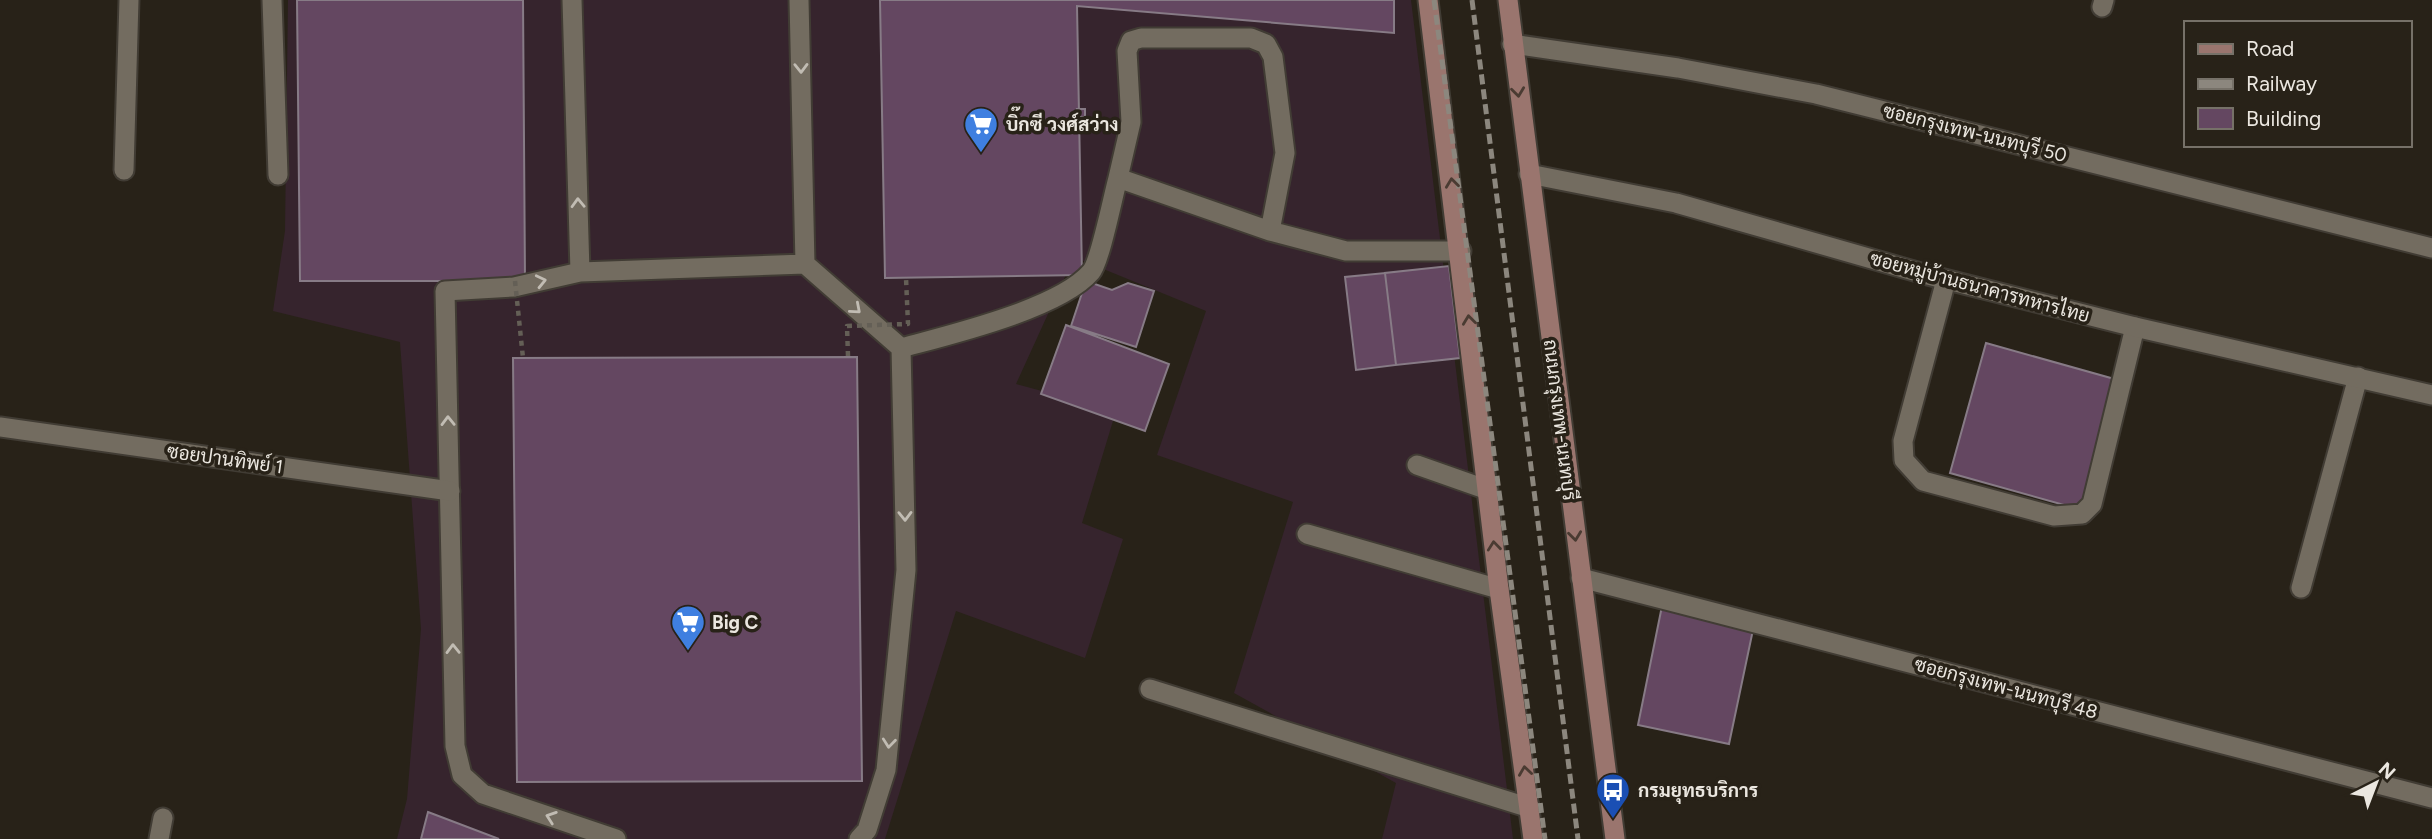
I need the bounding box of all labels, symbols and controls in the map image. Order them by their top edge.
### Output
legend [2184,21,2411,147]
text: Road [2246,36,2294,61]
one-way arrow [793,63,809,74]
text: Railway [2246,71,2317,96]
one-way arrow [1510,86,1525,98]
street label: ซอยกรุงเทพ-นนทบุรี 50 [1881,98,2069,168]
supermarket icon: บิ๊กซี วงศ์สว่าง [962,105,1000,154]
place label: บิ๊กซี วงศ์สว่าง [1006,106,1119,136]
text: Building [2246,106,2321,131]
one-way arrow [1445,177,1460,189]
one-way arrow [570,198,586,208]
street label: ซอยหมู่บ้านธนาคารทหารไทย [1867,246,2093,329]
one-way arrow [535,274,547,289]
one-way arrow [848,301,861,313]
one-way arrow [1461,314,1476,326]
street label: ถนนกรุงเทพ-นนทบุรี [1538,338,1582,502]
one-way arrow [440,416,456,426]
street label: ซอยปานทิพย์ 1 [165,438,285,479]
one-way arrow [897,511,912,522]
one-way arrow [1568,531,1583,542]
one-way arrow [1487,540,1502,552]
supermarket icon: Big C [669,603,707,652]
place label: Big C [712,611,759,634]
one-way arrow [445,643,461,654]
street label: ซอยกรุงเทพ-นนทบุรี 48 [1912,651,2100,725]
one-way arrow [882,737,897,748]
north arrow [2341,748,2411,818]
text: N [2374,757,2400,784]
one-way arrow [1518,765,1533,777]
bus stop icon: กรมยุทธบริการ [1594,771,1632,820]
place label: กรมยุทธบริการ [1638,779,1758,805]
one-way arrow [546,811,558,825]

